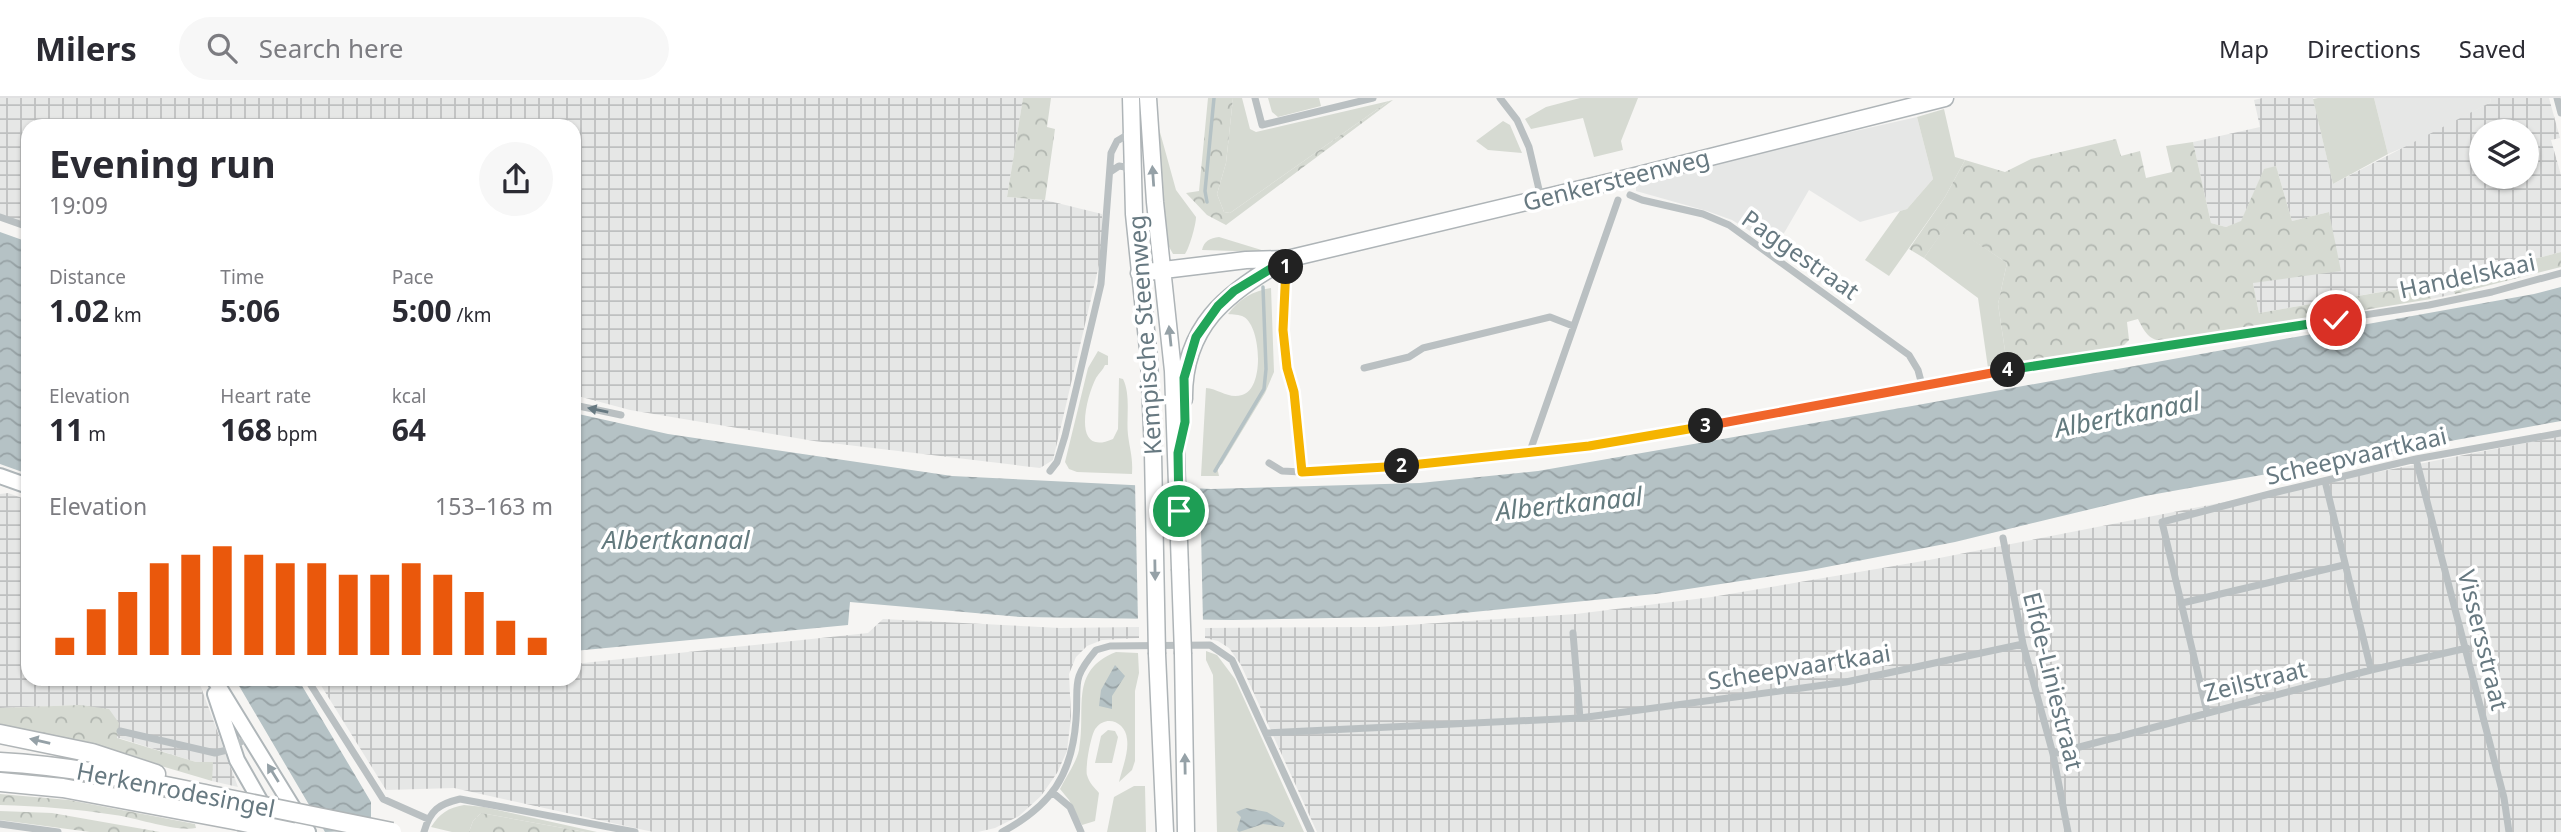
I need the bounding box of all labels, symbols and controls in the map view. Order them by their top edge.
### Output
search box [179,17,669,80]
text: Milers [35,26,137,71]
icon: search [203,29,241,67]
text: Search here [259,30,404,66]
text: Map [2219,32,2269,65]
text: Directions [2307,32,2421,65]
text: Saved [2459,32,2526,65]
map controls [2469,119,2539,189]
button: layers [2469,119,2539,189]
text: Evening run [49,137,276,189]
street label: Genkersteenweg [1519,140,1713,218]
button: share [479,142,553,216]
one-way arrow [1147,165,1158,187]
text: 19:09 [49,189,108,221]
street label: Paggestraat [1736,201,1867,307]
street label: Kempische Steenweg [1119,214,1169,456]
street label: Handelskaai [2396,245,2538,305]
pin: 1 [1268,250,1304,284]
text: 1 [1280,253,1291,279]
text: Distance [49,264,126,290]
text: Time [220,264,264,290]
text: Pace [392,264,434,290]
text: 1.02 [49,290,109,331]
text: 5:06 [220,290,280,331]
text: 5:00 [392,290,452,331]
pin [2306,290,2366,350]
icon: check [2317,301,2355,339]
text: km [109,302,142,328]
text: /km [452,302,492,328]
one-way arrow [1164,324,1175,346]
pin: 4 [1990,352,2025,388]
text: 4 [2002,356,2013,382]
water label: Albertkanaal [2049,382,2204,446]
text: Elevation [49,383,130,409]
text: Heart rate [220,383,311,409]
text: kcal [392,383,426,409]
one-way arrow [587,405,609,416]
pin: 3 [1688,408,1724,444]
text: 11 [49,409,83,450]
text: 168 [220,409,272,450]
text: 64 [392,409,426,450]
text: 3 [1700,412,1711,438]
street label: Scheepvaartkaai [2262,418,2450,492]
text: m [83,421,106,447]
text: bpm [272,421,318,447]
pin: 2 [1384,448,1420,484]
text: 2 [1396,452,1407,478]
water label: Albertkanaal [1492,477,1645,529]
pin [1149,481,1209,541]
text: Elevation [49,490,147,522]
text: 153–163 m [435,490,553,522]
icon: arrive [1160,492,1198,530]
water label: Albertkanaal [600,521,751,557]
one-way arrow [1150,560,1161,582]
street label: Vissersstraat [2451,566,2517,714]
street label: Elfde-Liniestraat [2016,589,2092,774]
street label: Scheepvaartkaai [1705,635,1893,697]
street label: Zeilstraat [2200,651,2310,709]
one-way arrow [29,735,51,746]
one-way arrow [1179,753,1190,775]
street label: Herkenrodesingel [74,754,278,824]
one-way arrow [267,763,280,783]

